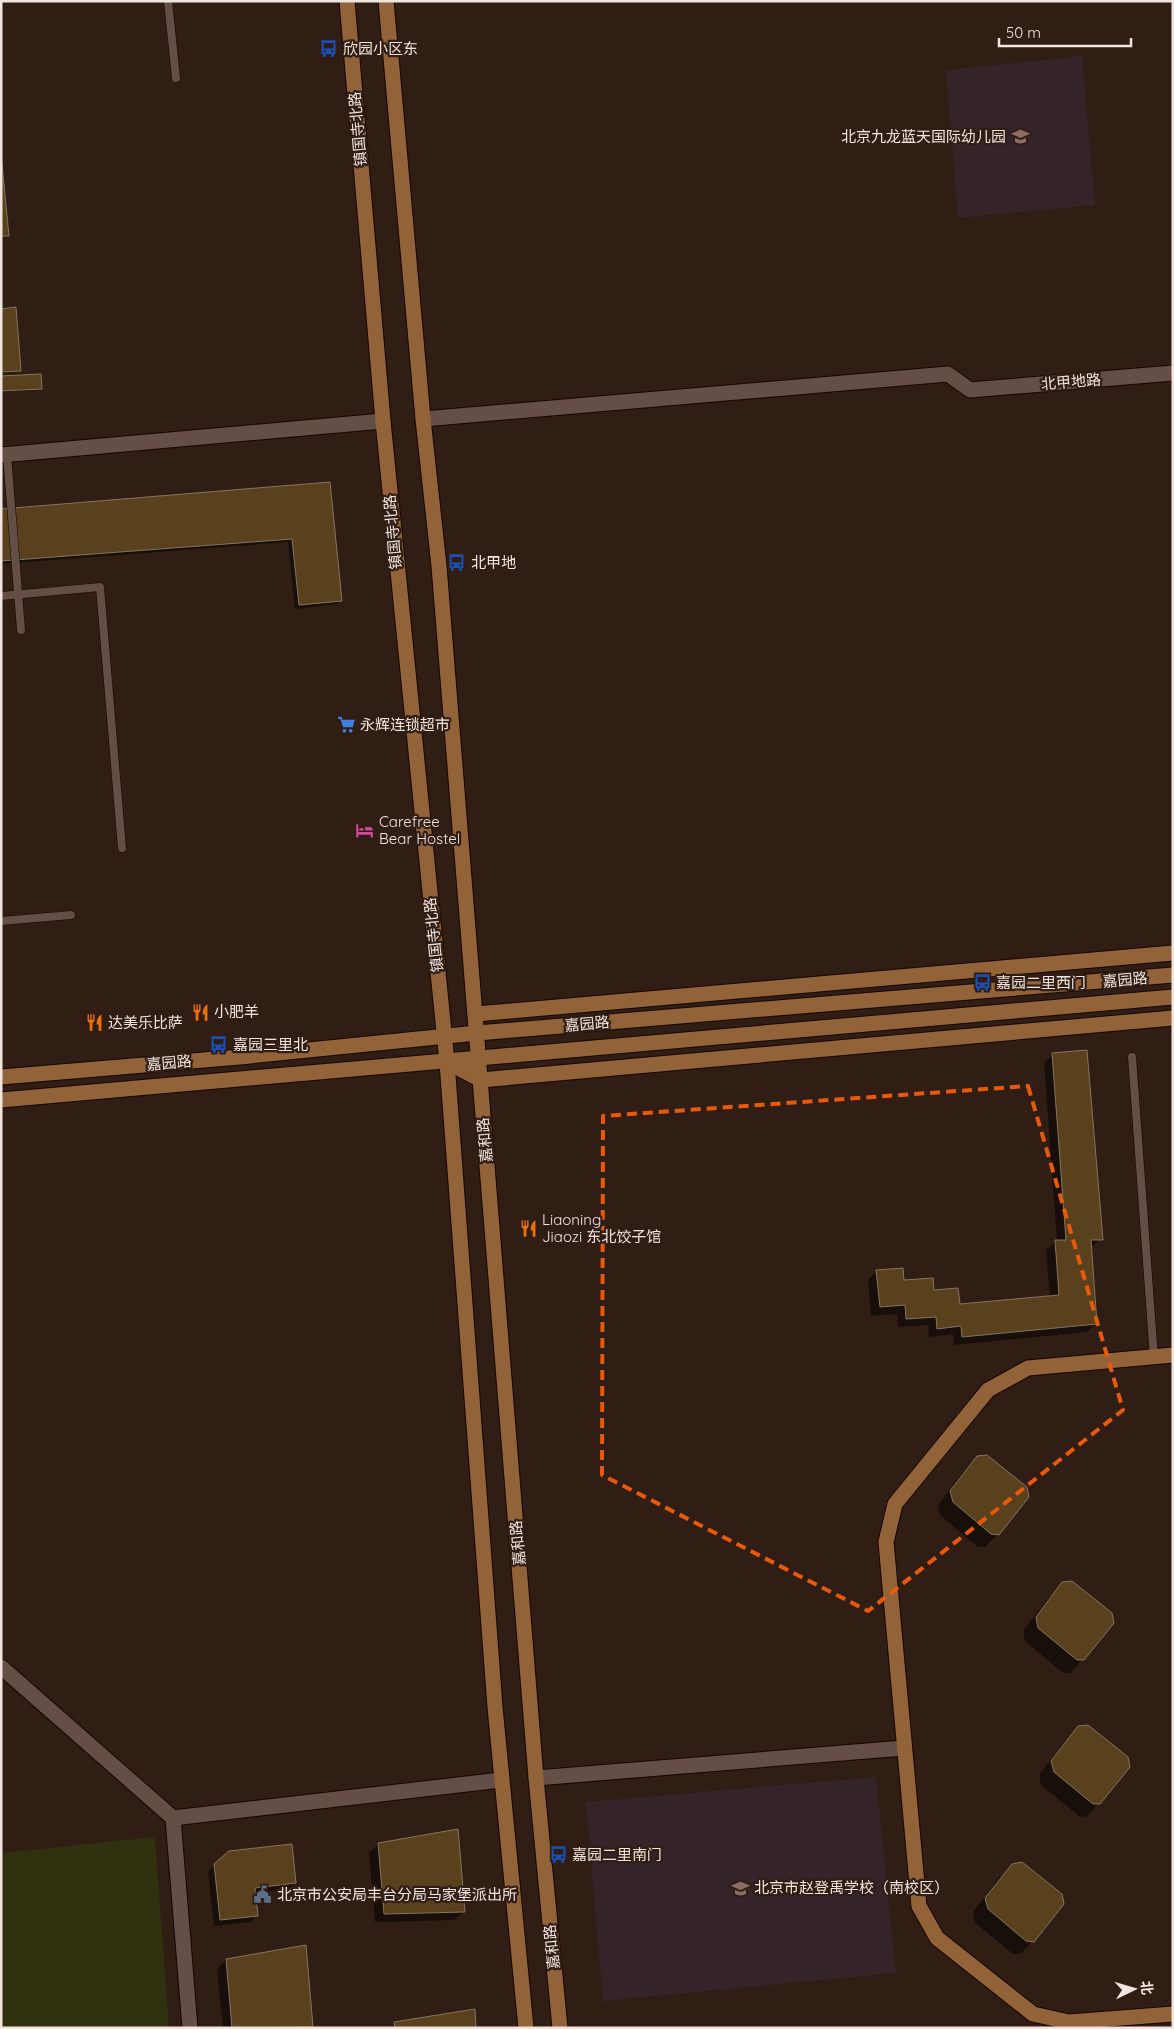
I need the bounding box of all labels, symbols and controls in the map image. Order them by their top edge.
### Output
scale bar [999,15,1132,47]
text: 50 m [1006,23,1041,42]
bus stop icon: 欣园小区东 [319,39,339,59]
place label: 欣园小区东 [343,39,418,58]
street label: 镇国寺北路 [345,91,370,167]
place label: 北京九龙蓝天国际幼儿园 [841,127,1006,146]
school or university icon: 北京九龙蓝天国际幼儿园 [1010,127,1030,147]
street label: 北甲地路 [1040,369,1102,394]
street label: 镇国寺北路 [380,494,405,570]
bus stop icon: 北甲地 [447,553,467,573]
place label: 北甲地 [471,553,516,572]
supermarket icon: 永辉连锁超市 [336,715,356,735]
place label: 永辉连锁超市 [360,715,450,734]
place label: Carefree Bear Hostel [379,812,460,848]
hotel icon: Carefree Bear Hostel [355,821,375,841]
street label: 镇国寺北路 [420,897,447,973]
street label: 嘉园路 [1102,968,1148,991]
bus stop icon: 嘉园二里西门 [972,973,992,993]
place label: 嘉园二里西门 [996,973,1086,992]
restaurant icon: 小肥羊 [190,1002,210,1022]
place label: 小肥羊 [214,1002,259,1021]
street label: 嘉园路 [564,1012,610,1035]
restaurant icon: 达美乐比萨 [84,1013,104,1033]
place label: 达美乐比萨 [108,1013,183,1032]
bus stop icon: 嘉园三里北 [209,1035,229,1055]
place label: 嘉园三里北 [233,1035,308,1054]
street label: 嘉园路 [146,1051,192,1074]
street label: 嘉和路 [473,1117,496,1163]
place label: Liaoning Jiaozi 东北饺子馆 [542,1210,661,1246]
restaurant icon: Liaoning Jiaozi 东北饺子馆 [518,1219,538,1239]
street label: 嘉和路 [506,1520,529,1566]
bus stop icon: 嘉园二里南门 [548,1845,568,1865]
place label: 嘉园二里南门 [572,1845,662,1864]
school or university icon: 北京市赵登禹学校（南校区） [730,1878,750,1898]
place label: 北京市赵登禹学校（南校区） [754,1878,949,1897]
public building icon: 北京市公安局丰台分局马家堡派出所 [253,1885,273,1905]
place label: 北京市公安局丰台分局马家堡派出所 [277,1885,517,1904]
street label: 嘉和路 [540,1924,563,1970]
north arrow [1109,1964,1159,2014]
text: 北 [1137,1980,1157,1996]

